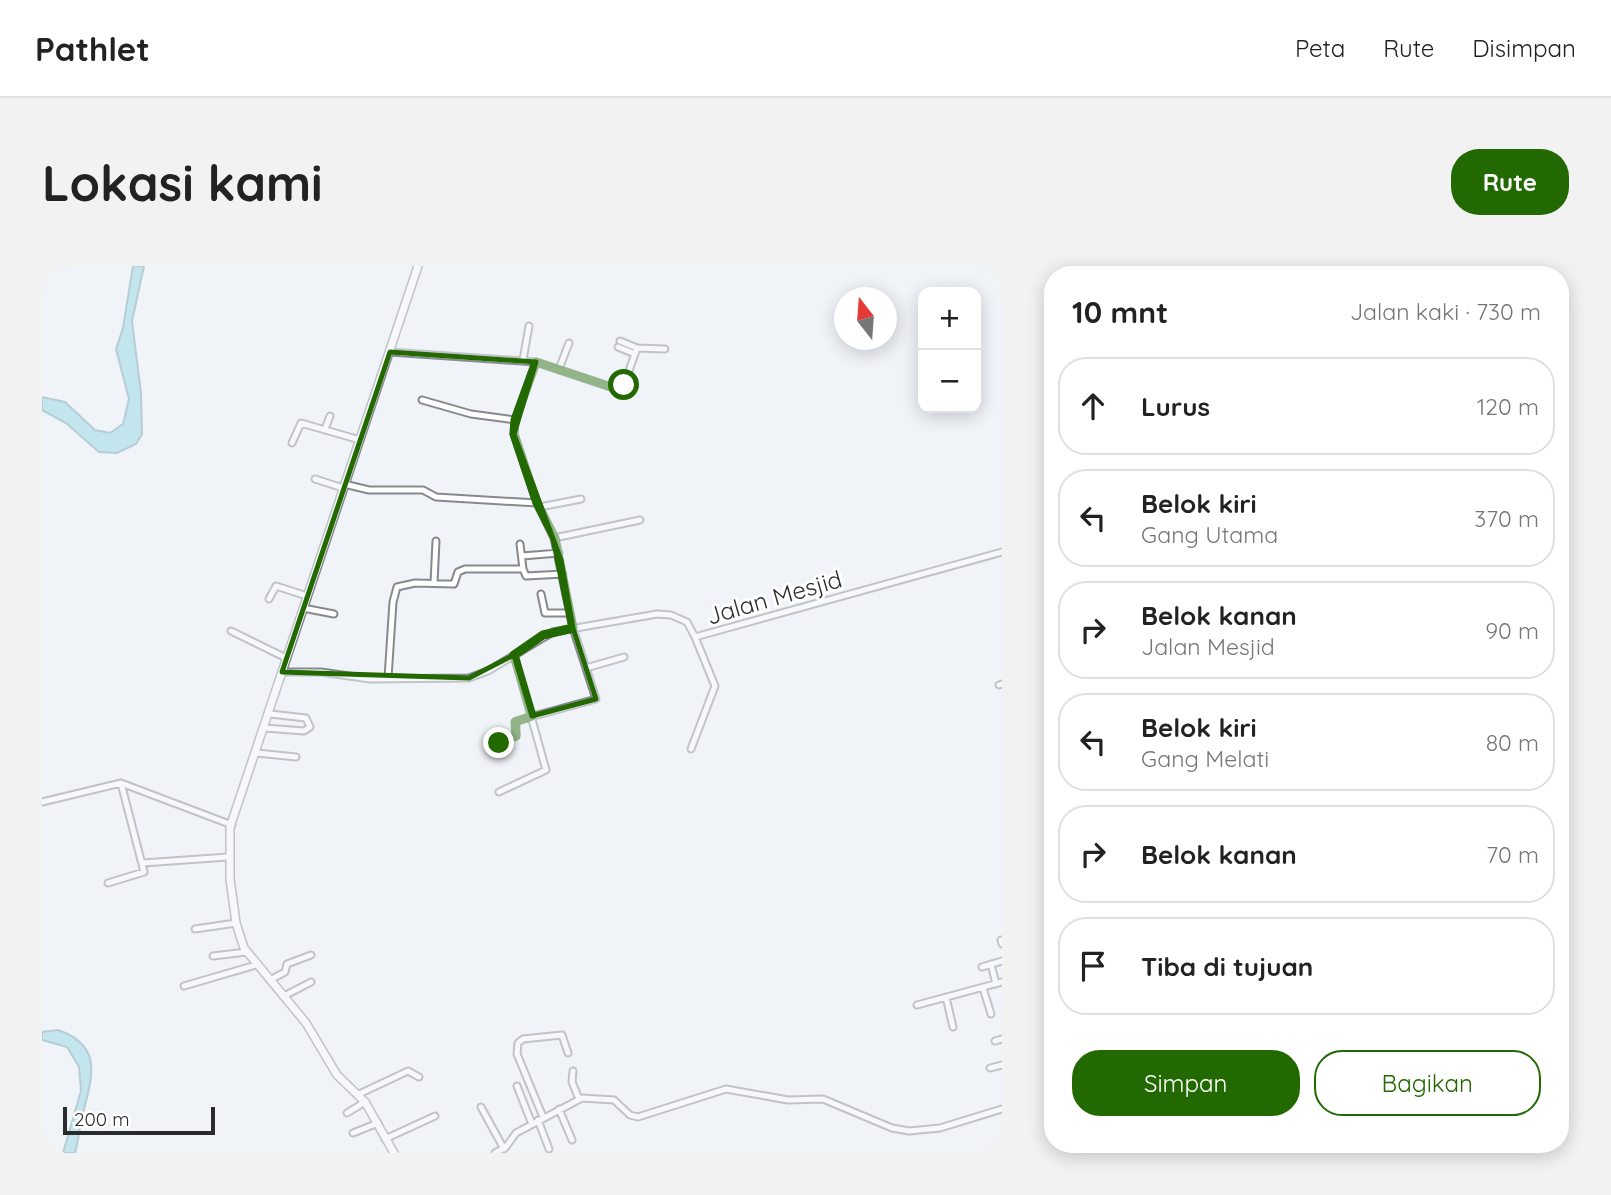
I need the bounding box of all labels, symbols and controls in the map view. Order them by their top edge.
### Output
text: Pathlet [35,28,150,69]
text: Peta [1295,33,1345,63]
text: Rute [1383,33,1434,63]
text: Disimpan [1472,33,1576,63]
button: Rute [1451,149,1569,215]
text: Lokasi kami [42,152,323,213]
north arrow [834,287,897,350]
map controls [918,287,981,413]
button: + [918,287,981,350]
text: 10 mnt [1072,293,1168,331]
text: Jalan kaki · 730 m [1350,297,1541,326]
button: − [918,350,981,413]
route start [608,369,639,400]
icon: ahead [1074,387,1112,425]
text: Lurus [1141,390,1210,423]
text: 120 m [1477,392,1539,421]
text: Belok kiri [1141,487,1257,520]
icon: left [1074,499,1112,537]
text: 370 m [1474,504,1539,533]
text: Gang Utama [1141,520,1278,549]
street label: Jalan Mesjid [703,563,845,631]
text: Belok kanan [1141,599,1297,632]
icon: right [1074,611,1112,649]
text: 90 m [1485,616,1539,645]
text: Jalan Mesjid [1141,632,1275,661]
text: Belok kiri [1141,711,1257,744]
icon: left [1074,723,1112,761]
route end [483,727,514,758]
text: 80 m [1486,728,1539,757]
text: Gang Melati [1141,744,1269,773]
icon: right [1074,835,1112,873]
text: Belok kanan [1141,838,1297,871]
text: 70 m [1486,840,1539,869]
icon: arrive [1074,947,1112,985]
text: Tiba di tujuan [1141,950,1313,983]
button: Simpan [1072,1050,1300,1116]
button: Bagikan [1314,1050,1541,1116]
scale bar [63,1104,215,1136]
text: 200 m [74,1107,130,1131]

